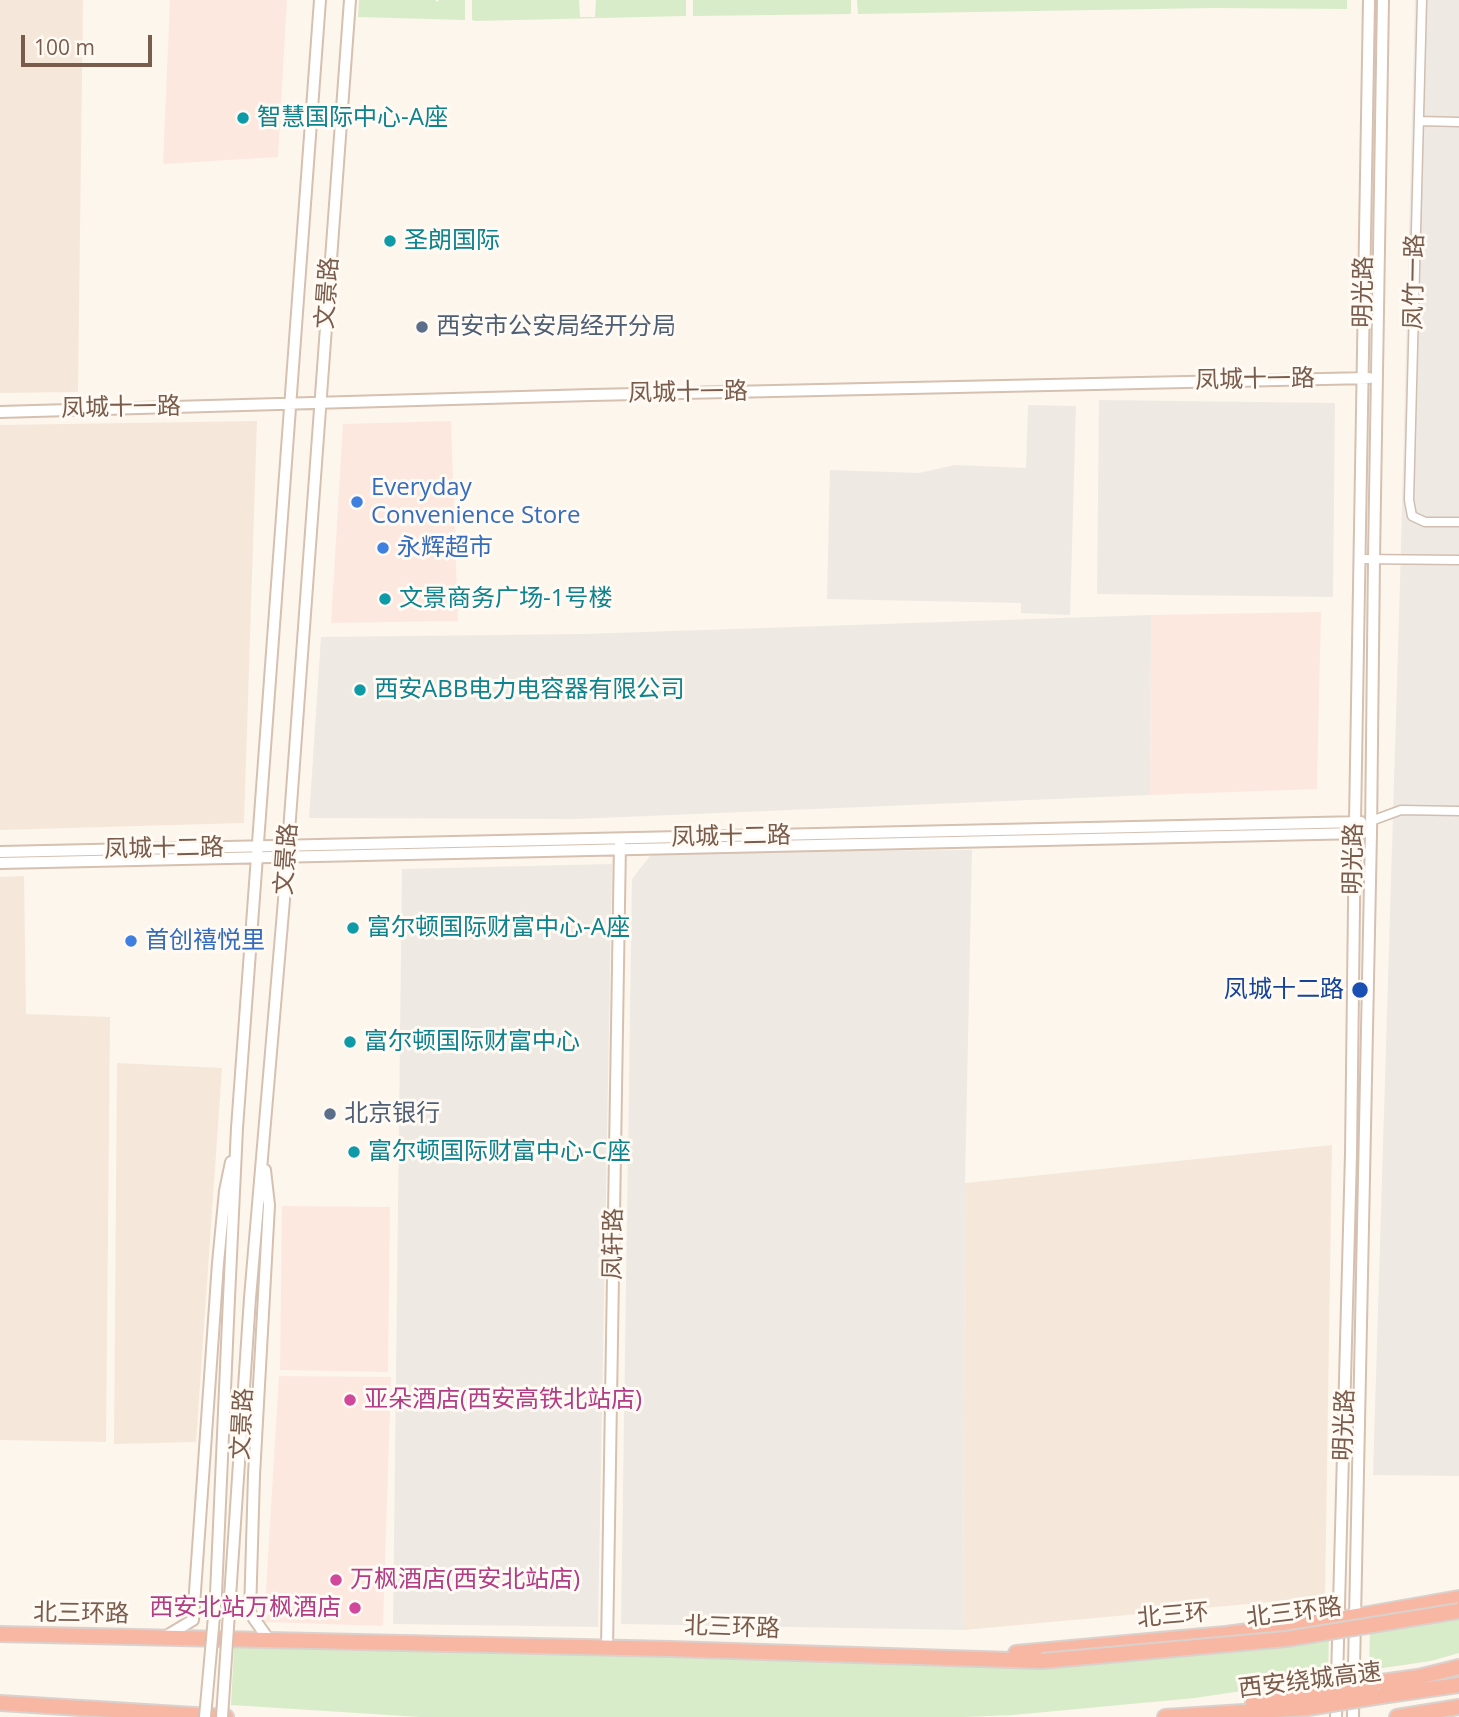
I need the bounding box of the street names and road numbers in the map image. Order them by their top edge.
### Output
street label: 凤竹一路 [1400,234,1430,330]
street label: 文景路 [311,256,345,330]
street label: 明光路 [1349,256,1379,328]
street label: 凤城十一路 [1195,365,1315,395]
street label: 凤城十一路 [628,378,748,408]
street label: 凤城十一路 [61,393,181,423]
street label: 文景路 [270,822,304,896]
street label: 凤城十二路 [671,822,791,852]
street label: 明光路 [1339,823,1369,895]
street label: 凤城十二路 [104,834,224,864]
street label: 凤轩路 [599,1208,629,1280]
street label: 文景路 [227,1387,259,1461]
street label: 明光路 [1329,1389,1361,1461]
street label: 北三环路 [1245,1593,1343,1633]
street label: 北三环路 [33,1599,129,1629]
street label: 北三环 [1136,1599,1210,1633]
street label: 北三环路 [684,1612,780,1644]
street label: 西安绕城高速 [1237,1658,1383,1704]

